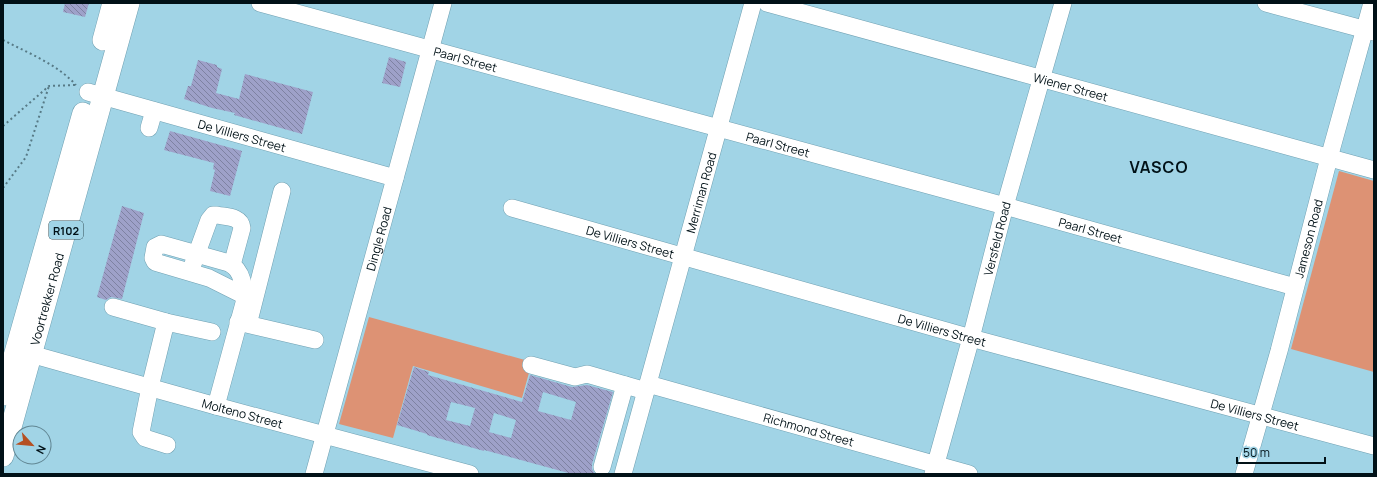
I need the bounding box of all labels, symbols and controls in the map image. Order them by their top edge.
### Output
street label: Paarl Street [432,42,499,76]
street label: Wiener Street [1031,68,1110,105]
street label: De Villiers Street [196,115,288,156]
street label: Paarl Street [744,127,812,161]
street label: Merriman Road [681,150,720,235]
district label: VASCO [1130,156,1188,178]
street label: Jameson Road [1290,197,1326,280]
street label: Versfeld Road [979,199,1014,277]
street label: Dingle Road [362,205,395,273]
street label: Paarl Street [1057,213,1124,247]
road number: R102 [49,221,83,239]
street label: De Villiers Street [584,221,677,262]
street label: Voortrekker Road [26,251,68,347]
street label: De Villiers Street [896,309,988,350]
street label: Molteno Street [200,394,285,432]
street label: De Villiers Street [1209,394,1301,434]
street label: Richmond Street [762,408,856,450]
north arrow [12,425,52,465]
scale bar [1237,439,1325,465]
text: N [33,443,50,457]
text: 50 m [1243,444,1270,461]

